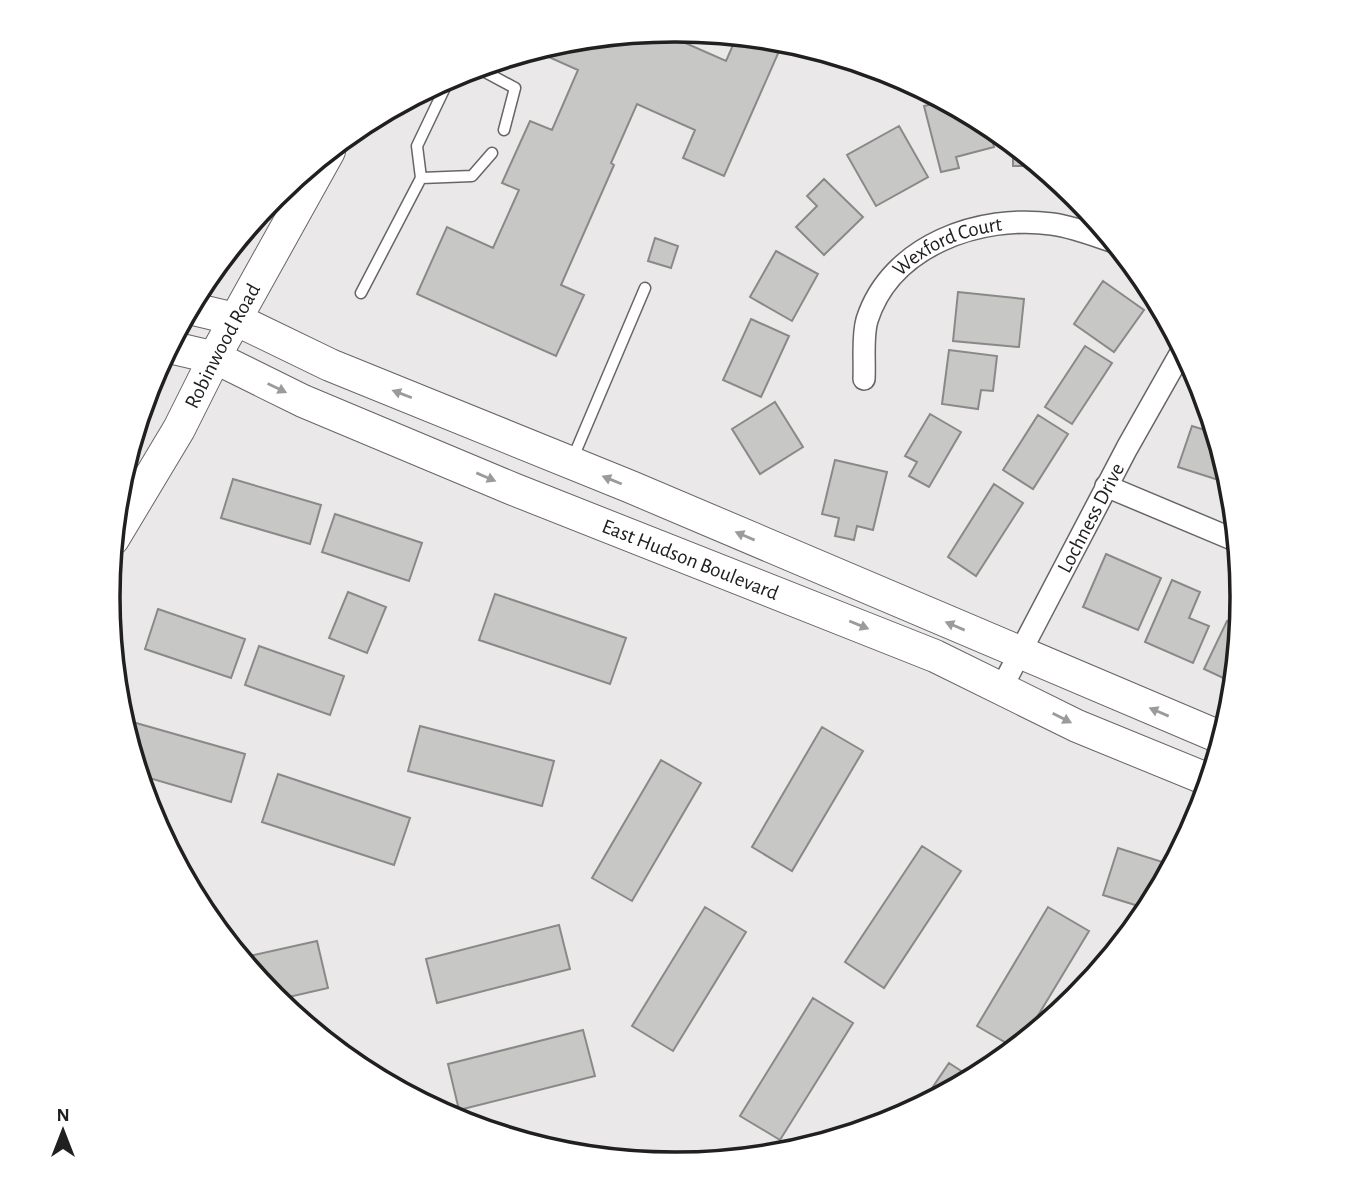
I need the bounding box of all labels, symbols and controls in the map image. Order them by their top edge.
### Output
street label: Wexford Court [889,213,1003,280]
street label: Robinwood Road [181,280,264,412]
one-way arrow [267,382,287,394]
one-way arrow [391,388,412,399]
street label: Lochness Drive [1053,459,1128,576]
one-way arrow [476,472,497,483]
one-way arrow [602,474,623,485]
street label: East Hudson Boulevard [599,515,782,604]
one-way arrow [735,530,756,541]
one-way arrow [848,620,869,631]
one-way arrow [944,620,965,631]
one-way arrow [1149,706,1169,718]
one-way arrow [1053,712,1073,724]
north arrow [28,1096,98,1166]
text: N [56,1106,70,1125]

